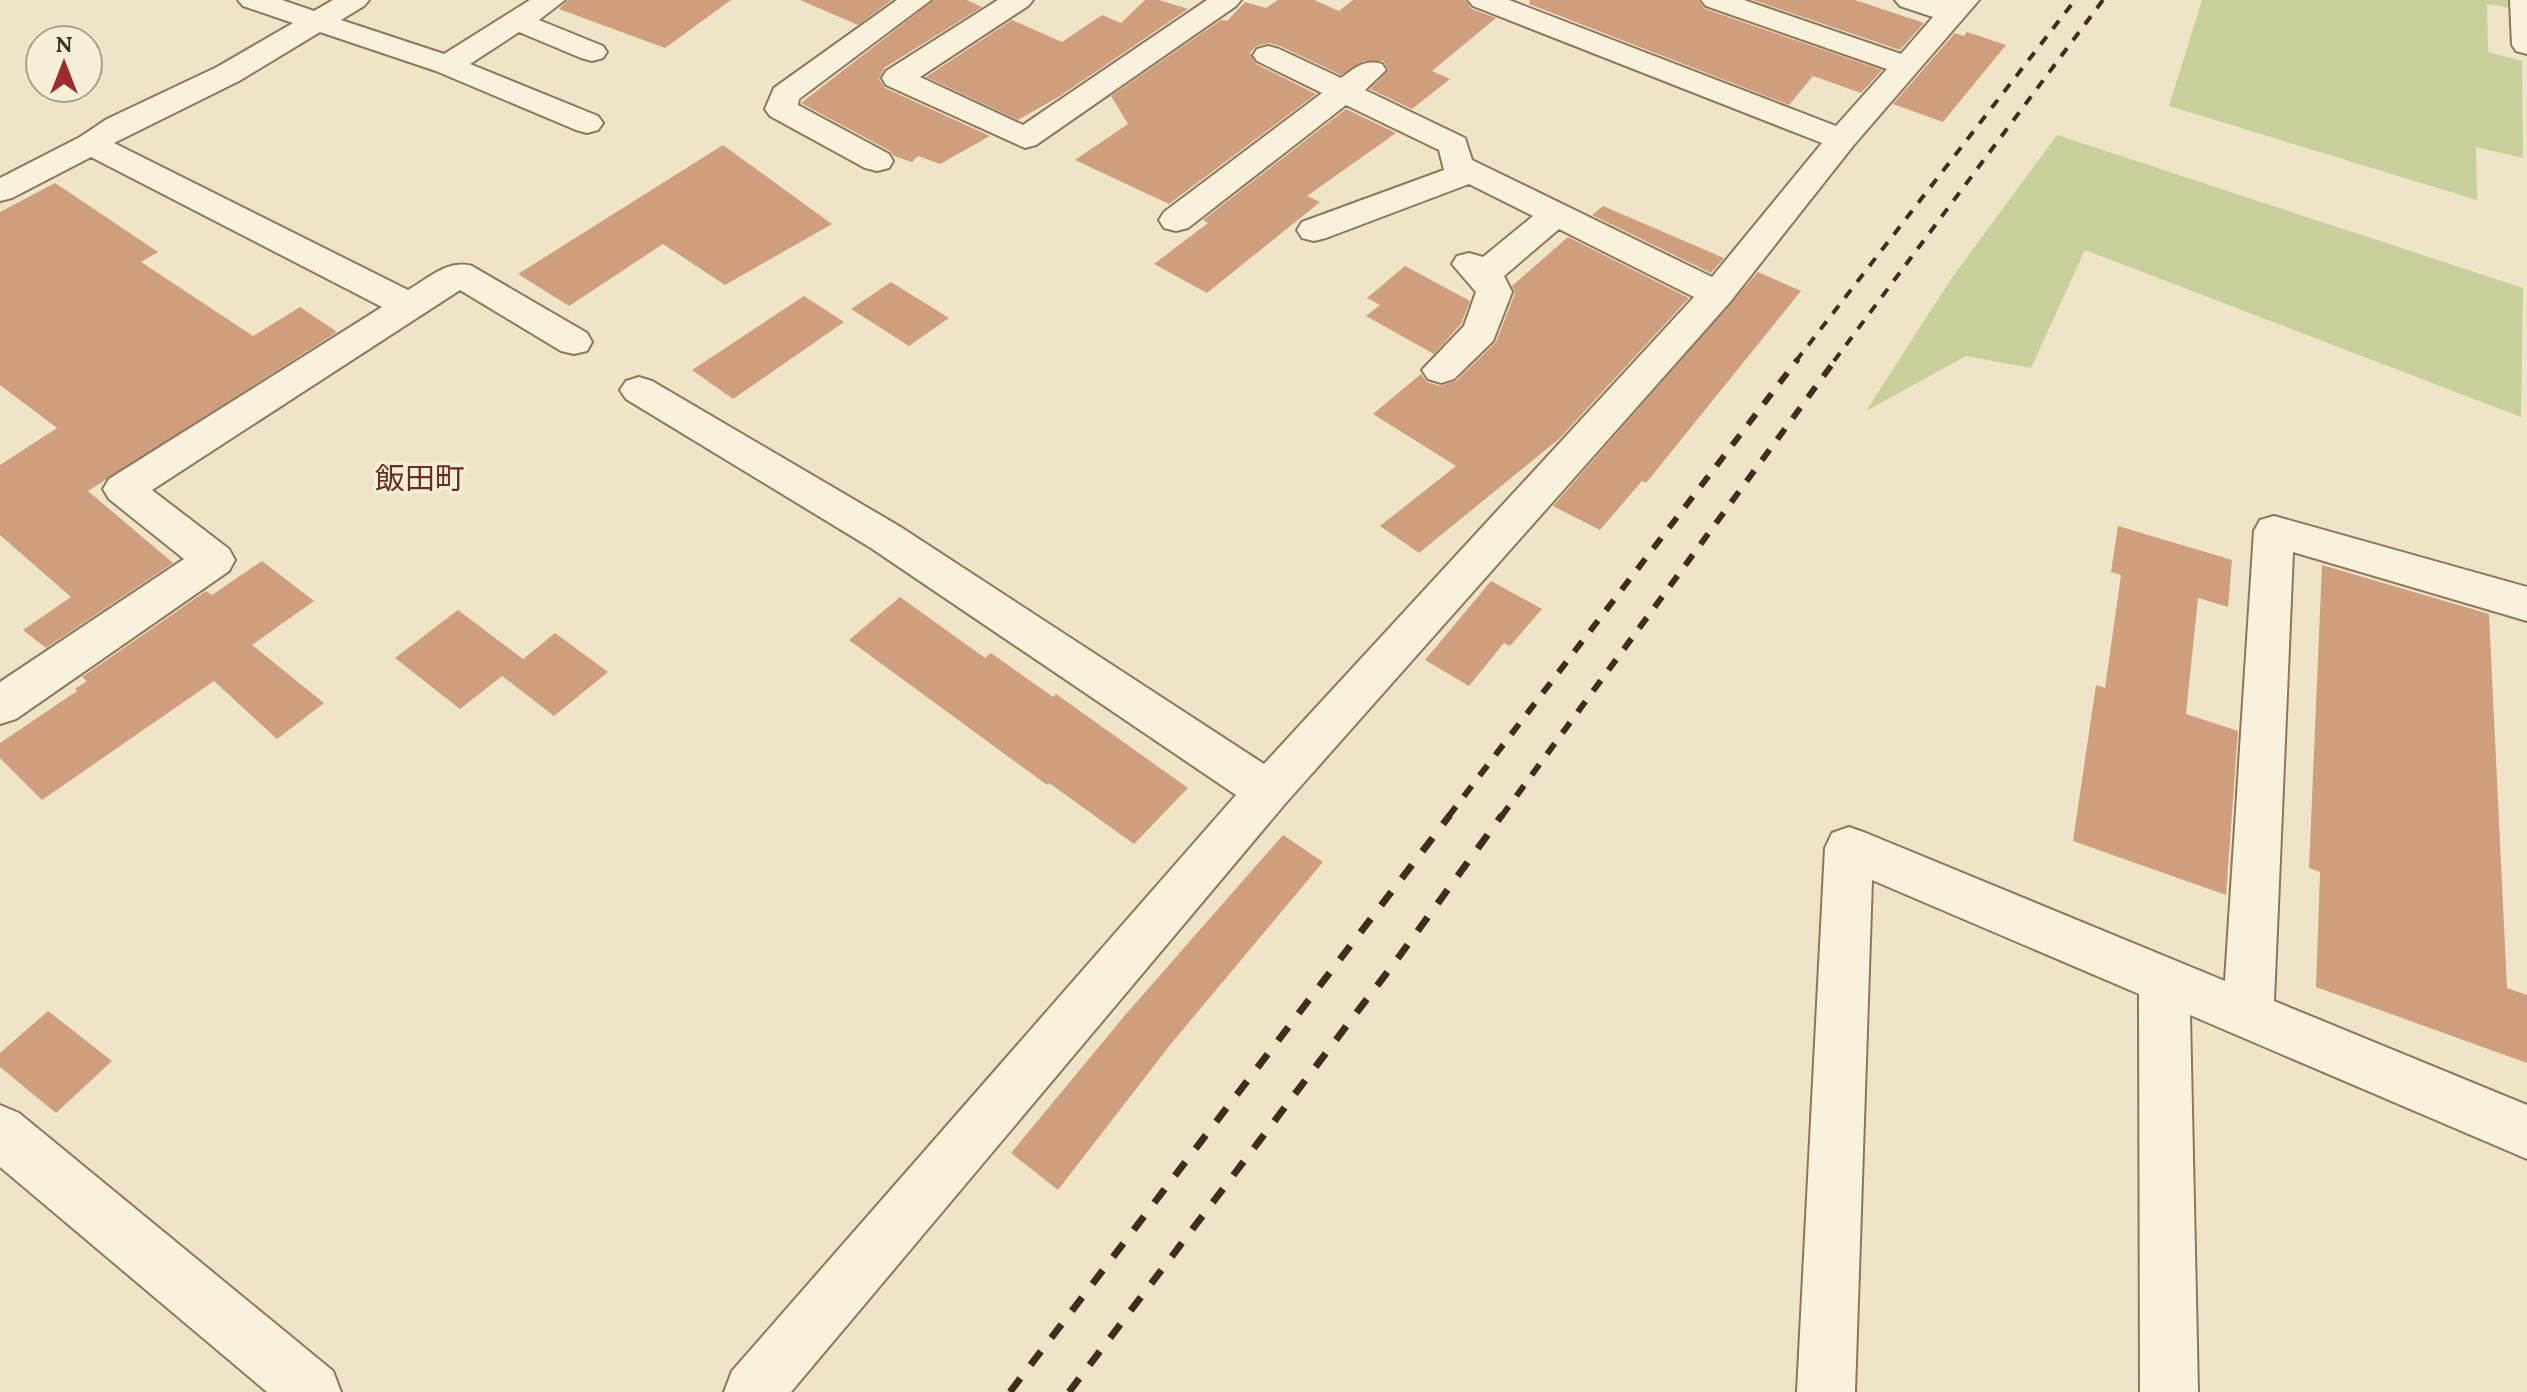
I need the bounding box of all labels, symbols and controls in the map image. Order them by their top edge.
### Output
north arrow [24,24,104,104]
text: N [55,30,73,58]
district label: 飯田町 [375,459,465,497]

